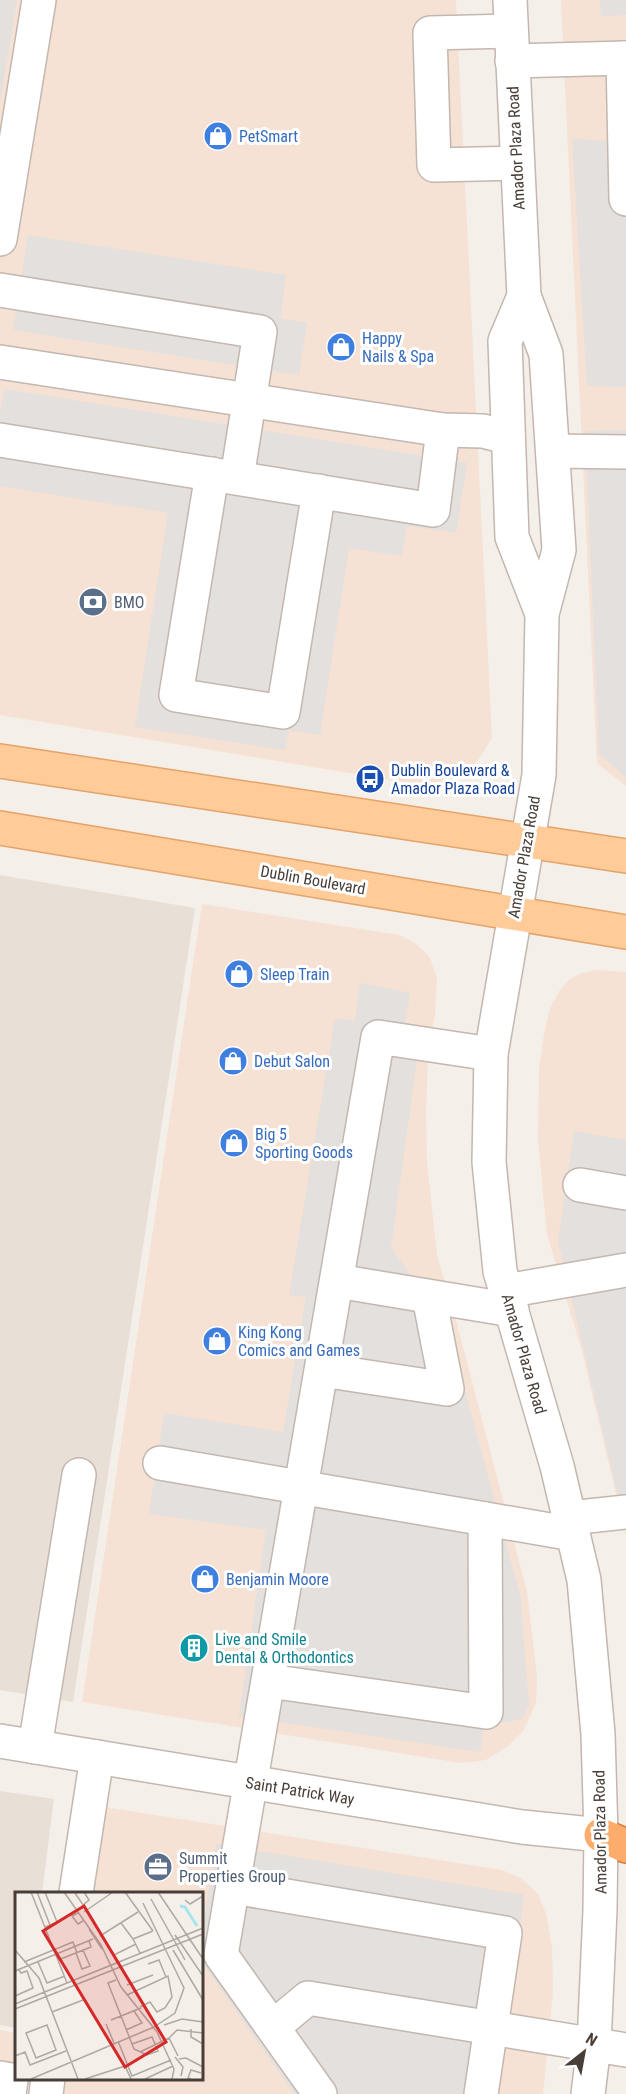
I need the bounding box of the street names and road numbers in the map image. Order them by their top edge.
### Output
street label: Amador Plaza Road [503,86,529,210]
street label: Amador Plaza Road [504,794,544,920]
street label: Dublin Boulevard [259,861,367,899]
street label: Amador Plaza Road [498,1292,550,1416]
street label: Amador Plaza Road [589,1770,611,1894]
street label: Saint Patrick Way [244,1773,356,1809]

